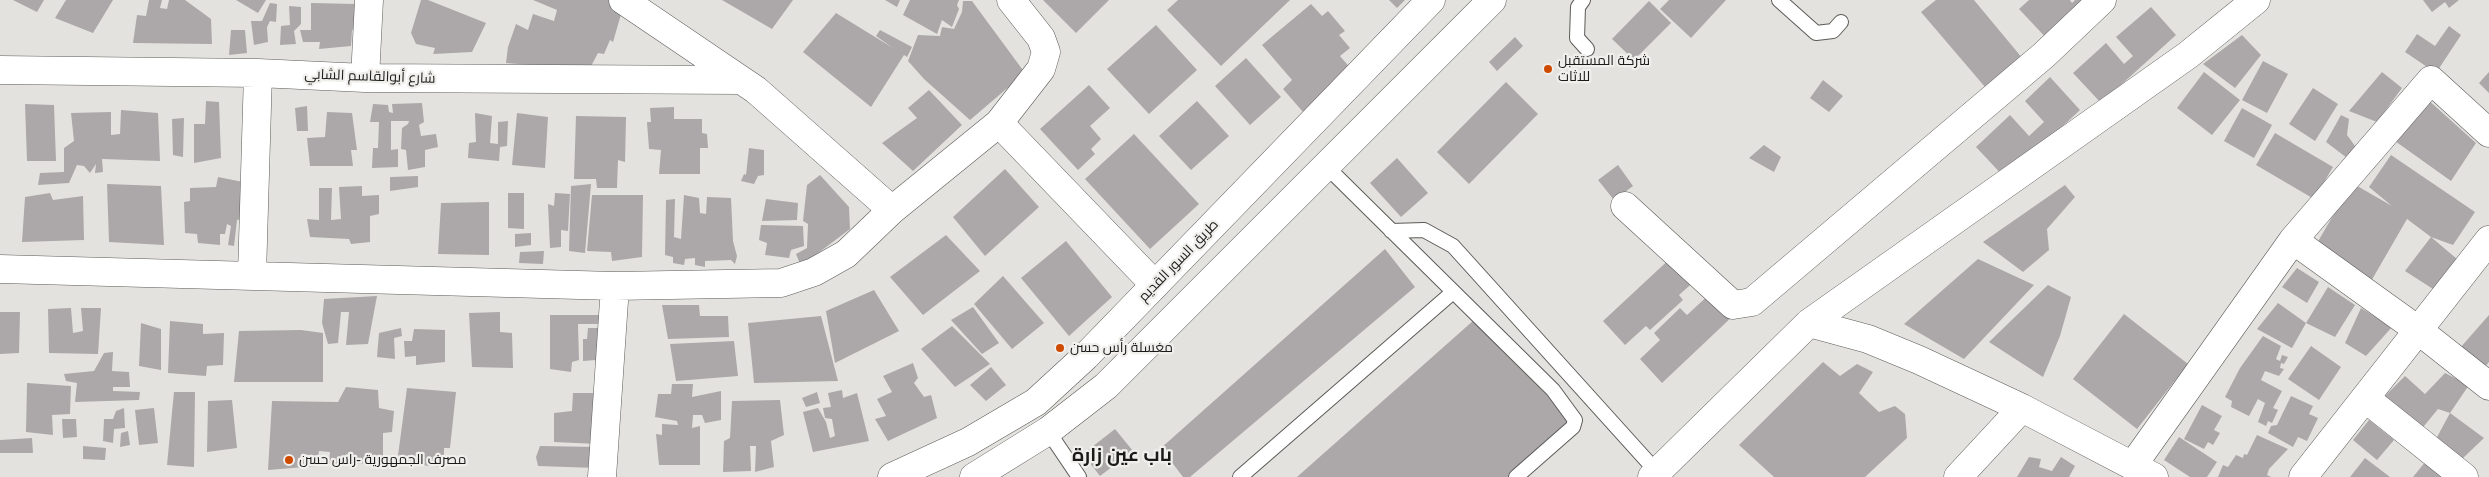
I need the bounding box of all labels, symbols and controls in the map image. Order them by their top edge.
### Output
place label: شركة المستقبل للاثات [1558,53,1650,85]
marker: شركة المستقبل للاثات [1542,63,1554,75]
street label: شارع أبوالقاسم الشابي [304,66,436,88]
street label: طريق السور القديم [1136,217,1222,305]
place label: مغسلة رأس حسن [1070,340,1173,356]
marker: مغسلة رأس حسن [1054,342,1066,354]
district label: باب عين زارة [1072,445,1172,467]
place label: مصرف الجمهورية -راس حسن [299,452,466,468]
marker: مصرف الجمهورية -راس حسن [283,454,295,466]

